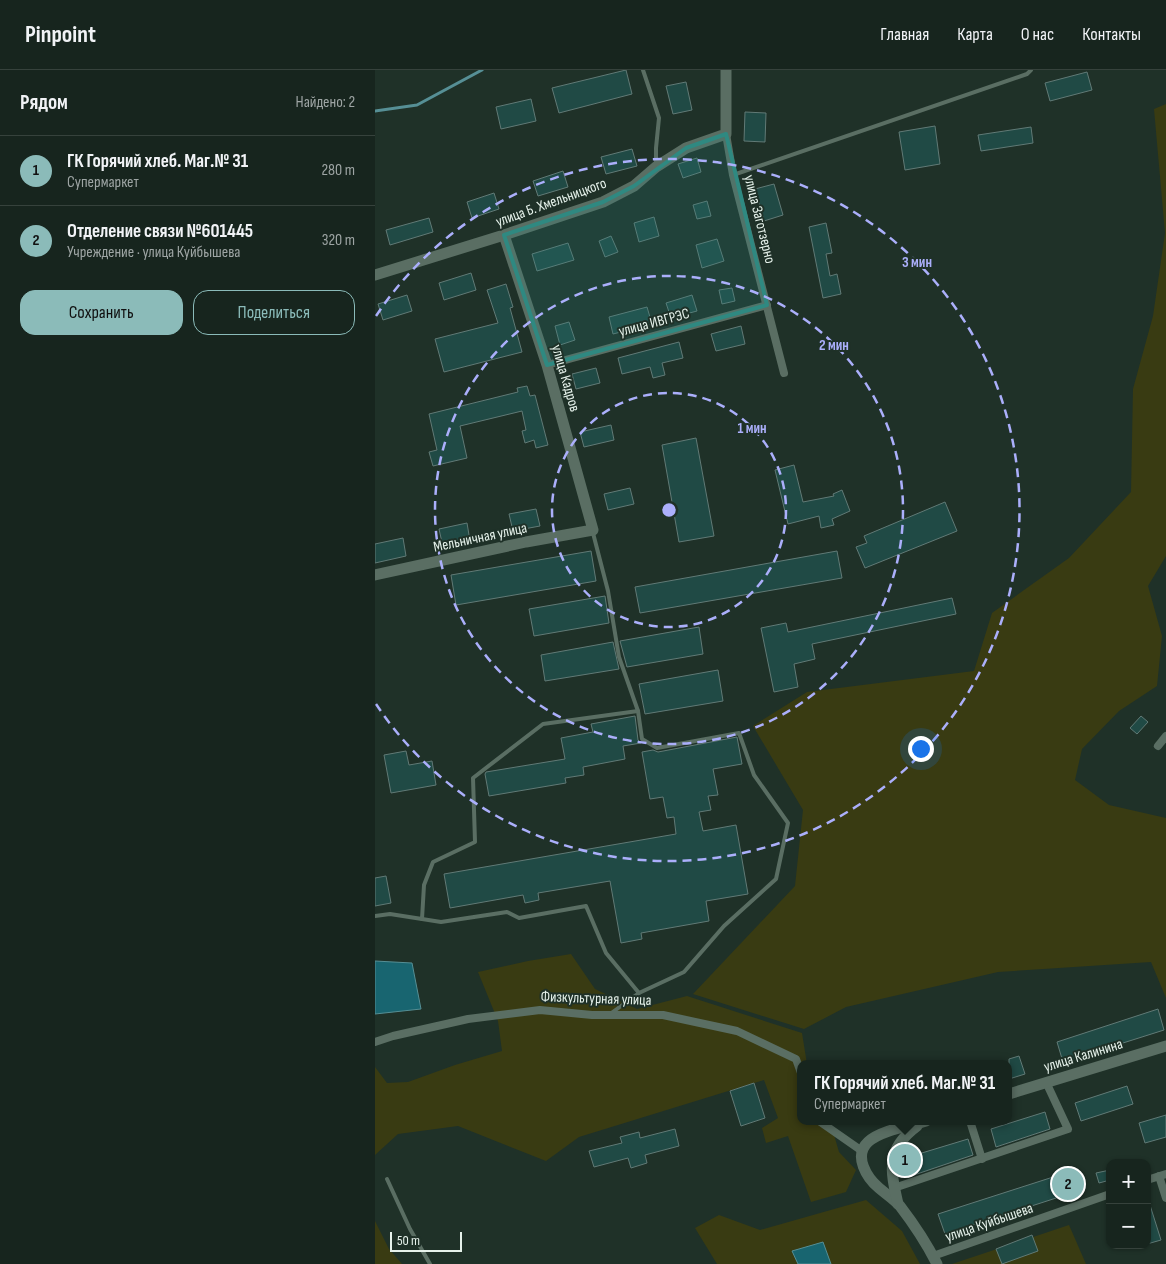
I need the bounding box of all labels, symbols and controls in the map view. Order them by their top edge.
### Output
text: Pinpoint [25,20,96,49]
text: Главная [880,24,929,45]
text: Карта [957,24,993,45]
text: О нас [1021,24,1054,45]
text: Контакты [1082,24,1141,45]
text: Рядом [20,90,68,115]
text: Найдено: 2 [296,93,355,112]
text: ГК Горячий хлеб. Маг.№ 31 [67,150,248,173]
text: 1 [33,161,39,180]
text: 280 m [321,161,355,180]
text: Супермаркет [67,173,139,192]
street label: улица Заготзерно [739,173,780,265]
street label: улица Б. Хмельницкого [493,174,609,231]
text: Отделение связи №601445 [67,220,253,243]
text: 2 [32,231,40,250]
text: 320 m [322,231,355,250]
text: Учреждение · улица Куйбышева [67,243,240,262]
text: 3 мин [902,253,932,272]
button: Сохранить [20,290,183,335]
button: Поделиться [193,290,355,335]
street label: улица ИВГРЭС [617,304,692,341]
text: 2 мин [819,336,849,355]
street label: улица Кадров [547,342,584,414]
text: 1 мин [737,419,767,438]
centre of rings [660,501,678,519]
street label: Мельничная улица [432,518,529,557]
your location [908,736,934,762]
street label: Физкультурная улица [540,987,652,1010]
street label: улица Калинина [1041,1034,1125,1076]
popup [797,1060,1012,1125]
text: ГК Горячий хлеб. Маг.№ 31 [814,1072,995,1095]
text: Супермаркет [814,1095,886,1114]
pin: 1 [889,1141,921,1179]
map controls [1106,1159,1151,1249]
button: + [1106,1159,1151,1204]
pin: 2 [1052,1165,1084,1203]
street label: улица Куйбышева [943,1198,1036,1246]
button: − [1106,1204,1151,1249]
scale bar [390,1229,463,1252]
text: 50 m [397,1232,420,1249]

